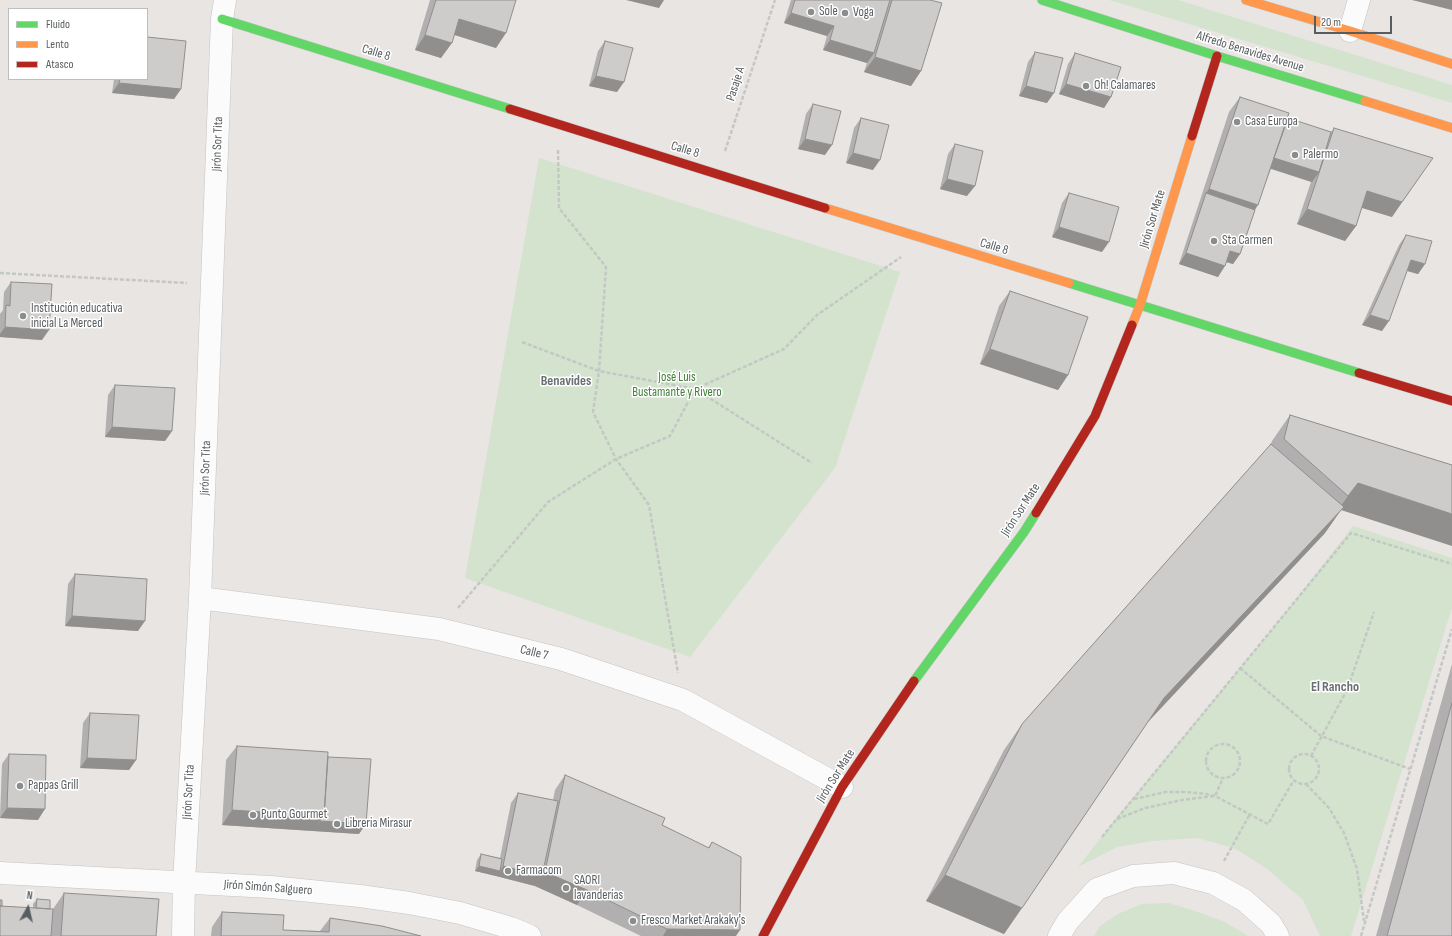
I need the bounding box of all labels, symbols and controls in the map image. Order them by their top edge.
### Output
place label: Sole [819,4,838,20]
place label: Voga [853,5,874,21]
marker: Sole [806,7,816,17]
legend [8,8,148,80]
marker: Voga [840,8,850,18]
scale bar [1316,8,1394,34]
text: 20 m [1321,15,1341,30]
text: Fluido [46,17,70,32]
street label: Alfredo Benavides Avenue [1194,28,1306,76]
text: Lento [46,37,69,52]
street label: Calle 8 [360,41,392,65]
text: Atasco [46,57,73,72]
street label: Pasaje A [723,65,749,103]
place label: Oh! Calamares [1094,78,1156,94]
marker: Oh! Calamares [1081,81,1091,91]
place label: Casa Europa [1245,114,1298,130]
street label: Jirón Sor Tita [209,116,227,172]
marker: Casa Europa [1232,117,1242,127]
street label: Calle 8 [669,138,701,162]
place label: Palermo [1303,147,1338,163]
marker: Palermo [1290,150,1300,160]
street label: Jirón Sor Mate [1137,188,1169,250]
place label: Sta Carmen [1222,233,1272,249]
street label: Calle 8 [978,235,1010,259]
marker: Sta Carmen [1209,236,1219,246]
place label: Institución educativa inicial La Merced [31,301,123,332]
marker: Institución educativa inicial La Merced [18,311,28,321]
park label: José Luis Bustamante y Rivero [632,370,722,401]
district label: Benavides [541,373,591,389]
street label: Jirón Sor Tita [197,440,215,496]
street label: Jirón Sor Mate [998,481,1044,539]
street label: Calle 7 [518,642,550,664]
district label: El Rancho [1311,679,1359,695]
street label: Jirón Sor Mate [813,746,859,806]
street label: Jirón Sor Tita [180,764,198,820]
place label: Pappas Grill [28,778,78,794]
marker: Pappas Grill [15,781,25,791]
place label: Punto Gourmet [261,807,327,823]
marker: Punto Gourmet [248,810,258,820]
place label: Libreria Mirasur [345,816,412,832]
marker: Libreria Mirasur [332,819,342,829]
place label: Farmacom [516,863,562,879]
marker: Farmacom [503,866,513,876]
place label: SAORI lavanderías [574,873,623,904]
street label: Jirón Simón Salguero [223,877,313,899]
marker: SAORI lavanderías [561,883,571,893]
north arrow [8,888,48,928]
text: N [26,889,34,902]
place label: Fresco Market Arakaky's [641,913,745,929]
marker: Fresco Market Arakaky's [628,916,638,926]

